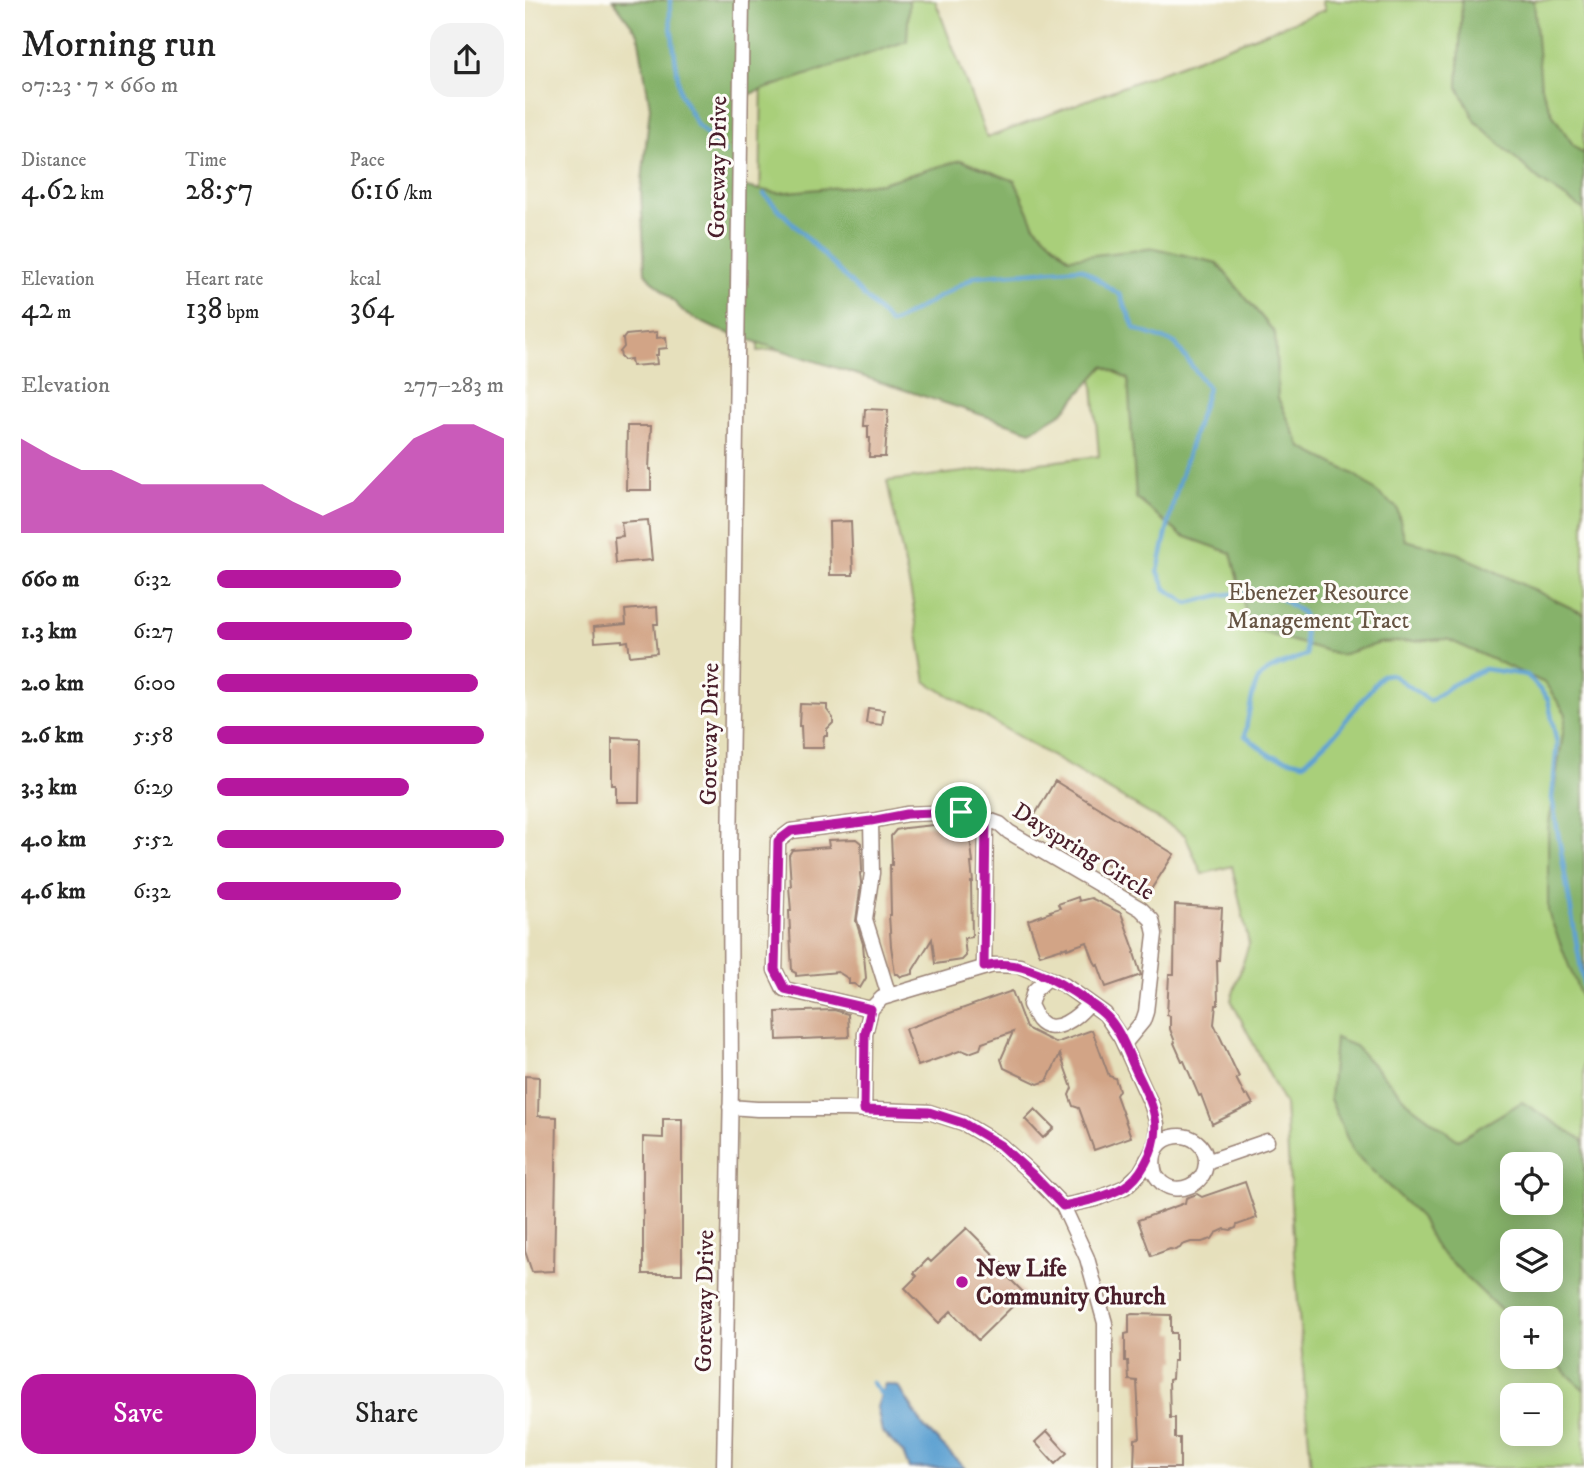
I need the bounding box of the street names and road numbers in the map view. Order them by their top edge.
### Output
street label: Goreway Drive [702,95,734,239]
street label: Goreway Drive [694,662,726,806]
street label: Dayspring Circle [1007,796,1160,908]
street label: Goreway Drive [689,1229,721,1373]

